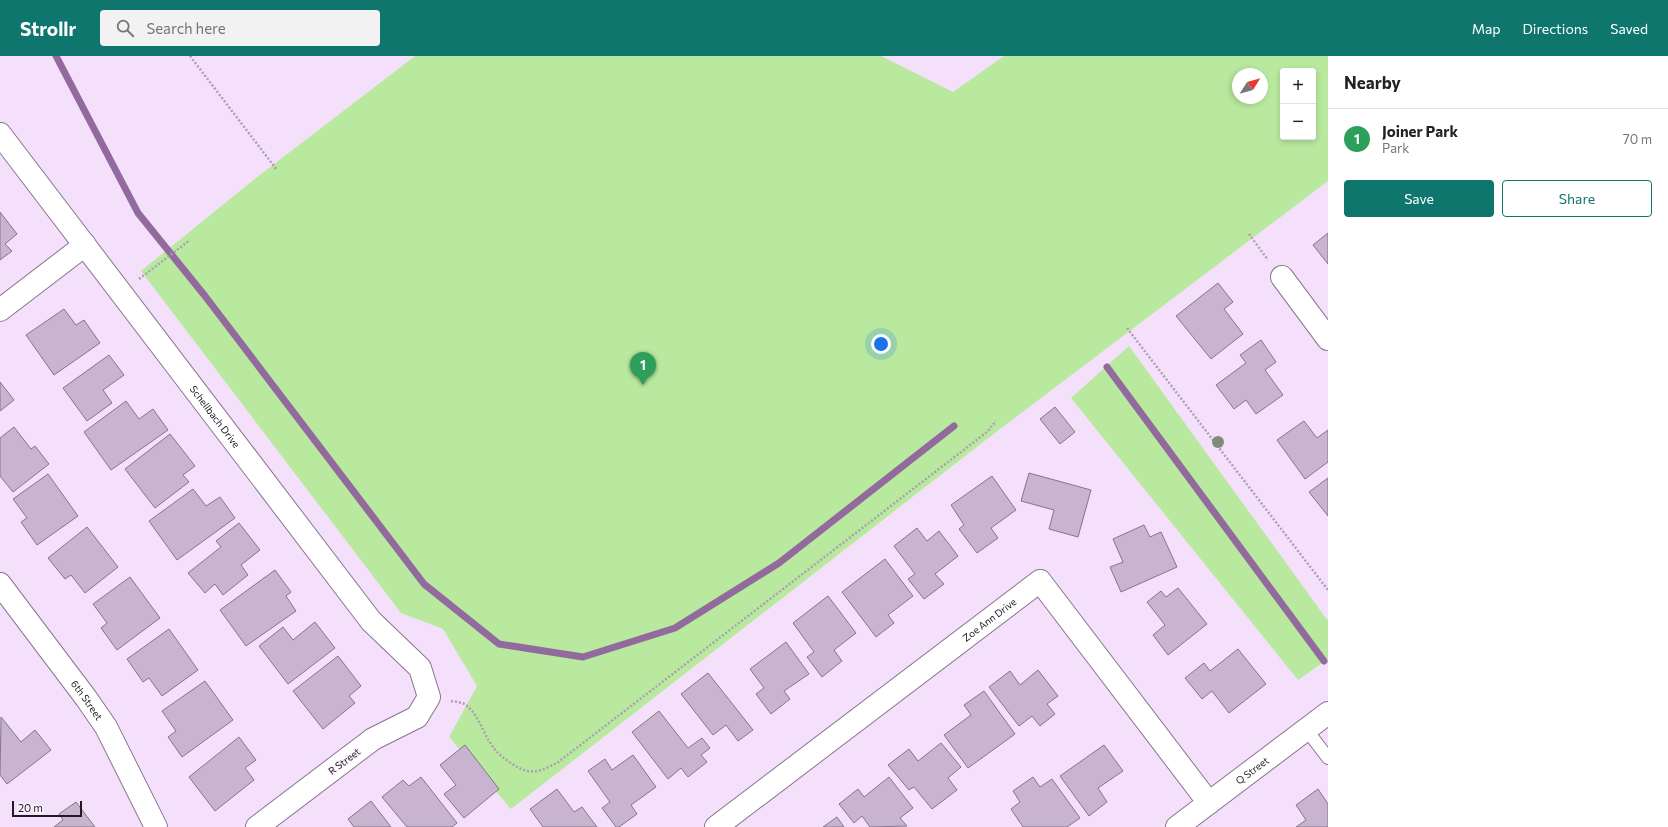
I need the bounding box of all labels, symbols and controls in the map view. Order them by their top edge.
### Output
search box [100,10,380,46]
text: Strollr [20,17,76,40]
icon: search [114,17,136,39]
text: Search here [146,19,226,37]
text: Map [1472,20,1501,37]
text: Directions [1523,20,1588,37]
text: Saved [1610,20,1648,37]
north arrow [1232,68,1268,104]
map controls [1280,68,1316,140]
button: + [1280,68,1316,104]
text: Nearby [1344,72,1401,93]
button: − [1280,104,1316,140]
text: Joiner Park [1382,122,1458,140]
text: 1 [1354,131,1360,147]
text: 70 m [1623,131,1652,147]
text: Park [1382,140,1409,156]
button: Save [1344,180,1494,217]
button: Share [1502,180,1652,217]
your location [871,334,891,354]
pin: 1 [630,352,656,385]
street label: Schellbach Drive [188,383,243,450]
street label: Zoe Ann Drive [960,595,1018,644]
street label: 6th Street [69,678,105,722]
street label: R Street [326,745,362,777]
street label: Q Street [1233,754,1271,787]
scale bar [12,799,82,818]
text: 20 m [18,801,43,814]

